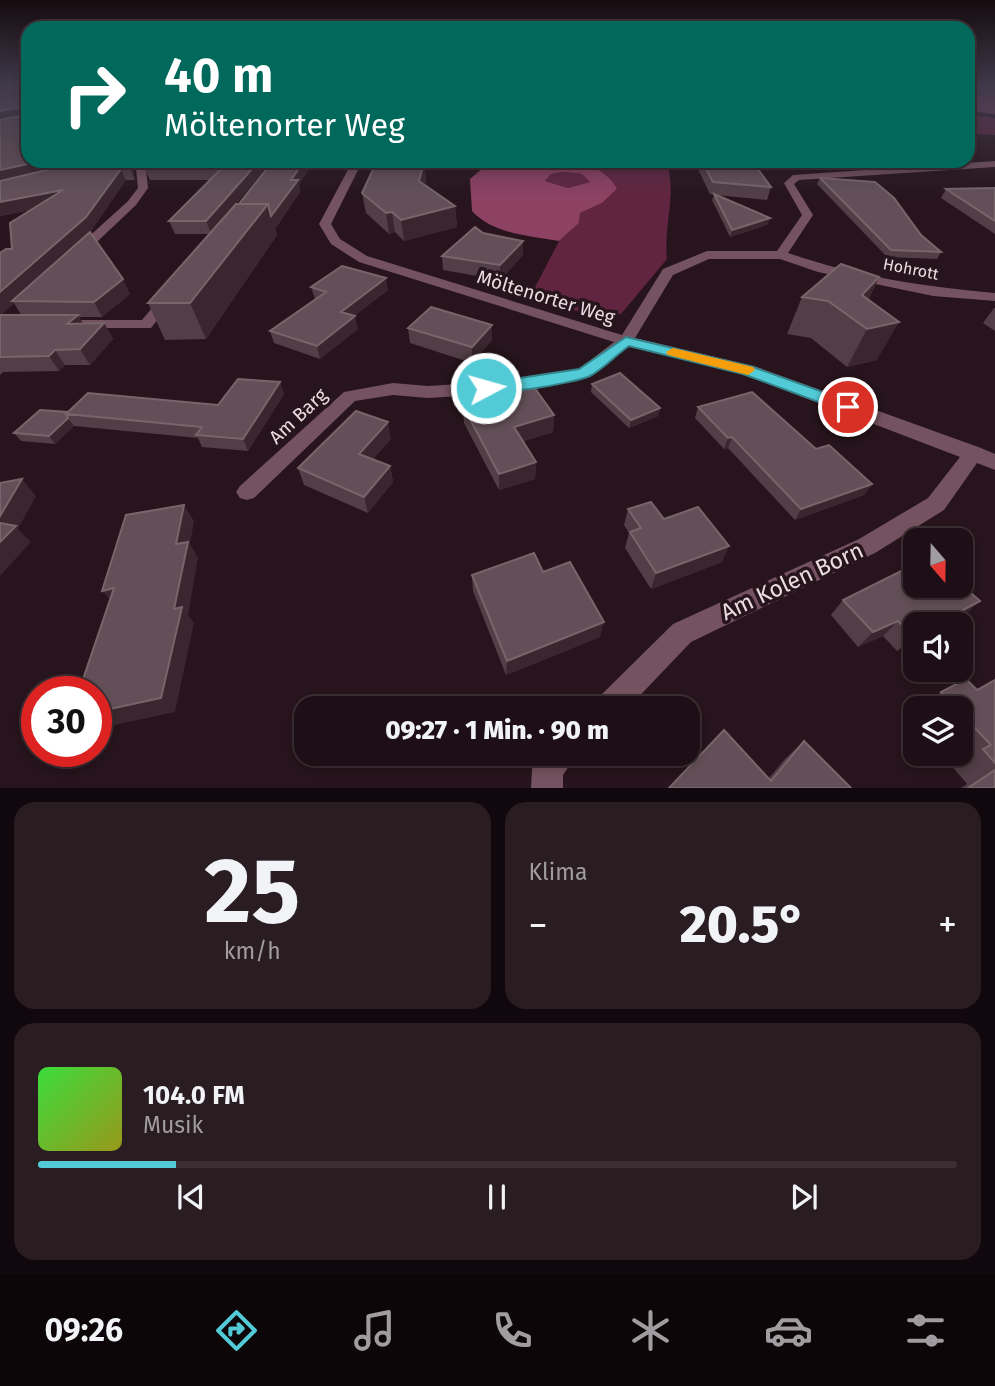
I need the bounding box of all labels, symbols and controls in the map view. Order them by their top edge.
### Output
text: 40 m [164,46,273,105]
icon: right [49,49,140,140]
text: Möltenorter Weg [164,106,405,144]
street label: Hohrott [882,254,941,284]
street label: Möltenorter Weg [474,265,618,329]
position arrow [449,351,523,425]
pin [818,377,878,437]
street label: Am Barg [264,383,332,449]
icon: arrive [829,388,867,426]
north arrow [903,528,973,598]
map controls [903,528,973,766]
street label: Am Kolen Born [716,536,868,626]
button: sound [903,612,973,682]
speed limit sign: 30 [21,676,112,767]
button: layers [903,696,973,766]
text: 09:27 · 1 Min. · 90 m [385,715,609,746]
text: 25 [204,837,300,946]
text: Klima [529,858,588,886]
text: 20.5° [680,893,806,956]
text: − [529,902,548,948]
text: + [938,902,957,948]
text: km/h [224,937,281,965]
text: 104.0 FM [143,1080,245,1111]
text: Musik [143,1111,203,1139]
icon: previous [172,1178,210,1216]
icon: pause [478,1178,516,1216]
icon: next [785,1178,823,1216]
icon: directions [212,1306,261,1355]
icon: music [350,1306,399,1355]
icon: phone [488,1306,537,1355]
icon: climate [626,1306,675,1355]
icon: car [764,1306,813,1355]
icon: filters [901,1306,950,1355]
text: 09:26 [44,1311,123,1349]

